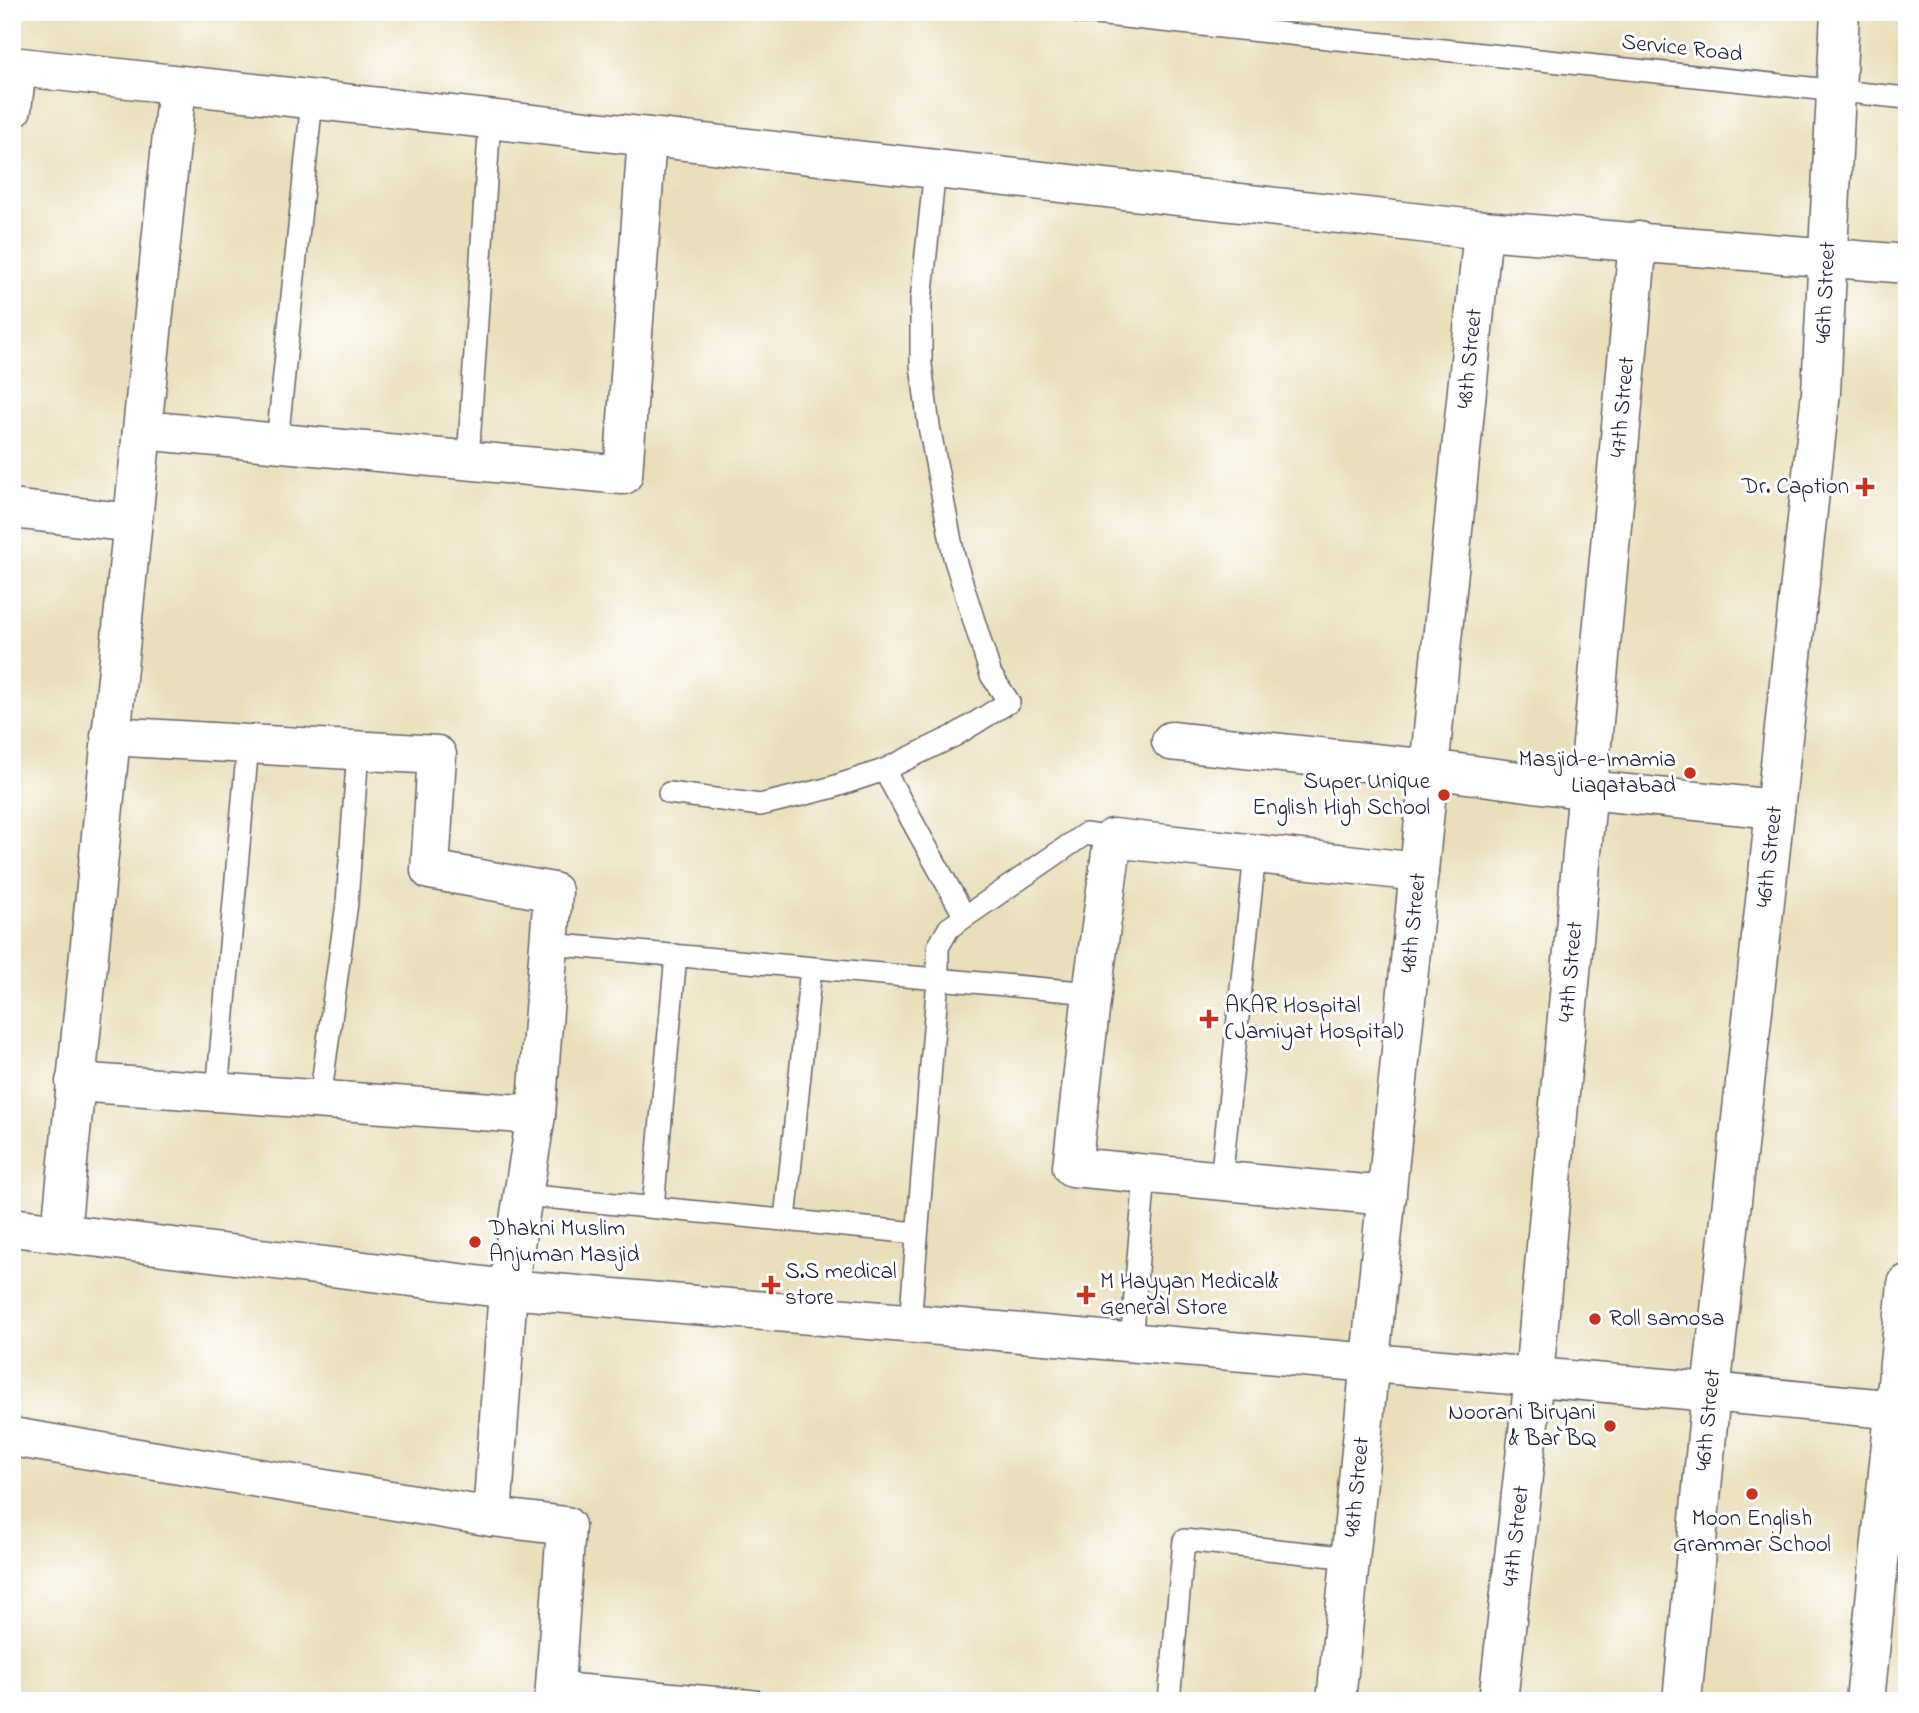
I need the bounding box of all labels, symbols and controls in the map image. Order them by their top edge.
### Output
street label: Service Road [1620,26,1744,72]
street label: 46th Street [1807,240,1845,344]
street label: 48th Street [1449,307,1492,410]
street label: 47th Street [1602,355,1644,459]
place label: Dr. Caption [1741,471,1849,504]
marker: Dr. Caption [1855,477,1875,497]
place label: Masjid-e-Imamia Liaqatabad [1519,744,1676,803]
marker: Masjid-e-Imamia Liaqatabad [1682,765,1698,781]
place label: Super Unique English High School [1252,766,1431,826]
marker: Super Unique English High School [1436,787,1452,803]
street label: 46th Street [1748,804,1792,909]
street label: 48th Street [1392,871,1435,975]
street label: 47th Street [1550,919,1592,1024]
place label: AKAR Hospital (Jamiyat Hospital) [1225,990,1404,1051]
marker: AKAR Hospital (Jamiyat Hospital) [1199,1009,1219,1029]
place label: Dhakni Muslim Anjuman Masjid [488,1213,639,1272]
marker: Dhakni Muslim Anjuman Masjid [467,1234,483,1250]
place label: S.S medical store [785,1256,897,1315]
place label: M Hayyan Medical& General Store [1100,1266,1279,1325]
marker: S.S medical store [763,1277,779,1293]
marker: M Hayyan Medical& General Store [1078,1287,1094,1303]
place label: Roll samosa [1609,1303,1725,1336]
marker: Roll samosa [1587,1311,1603,1327]
street label: 46th Street [1687,1367,1730,1473]
place label: Noorani Biryani & Bar BQ [1448,1397,1597,1456]
marker: Noorani Biryani & Bar BQ [1602,1418,1618,1434]
street label: 48th Street [1336,1435,1379,1539]
street label: 47th Street [1494,1484,1538,1588]
marker: Moon English Grammar School [1744,1486,1760,1502]
place label: Moon English Grammar School [1673,1503,1831,1562]

